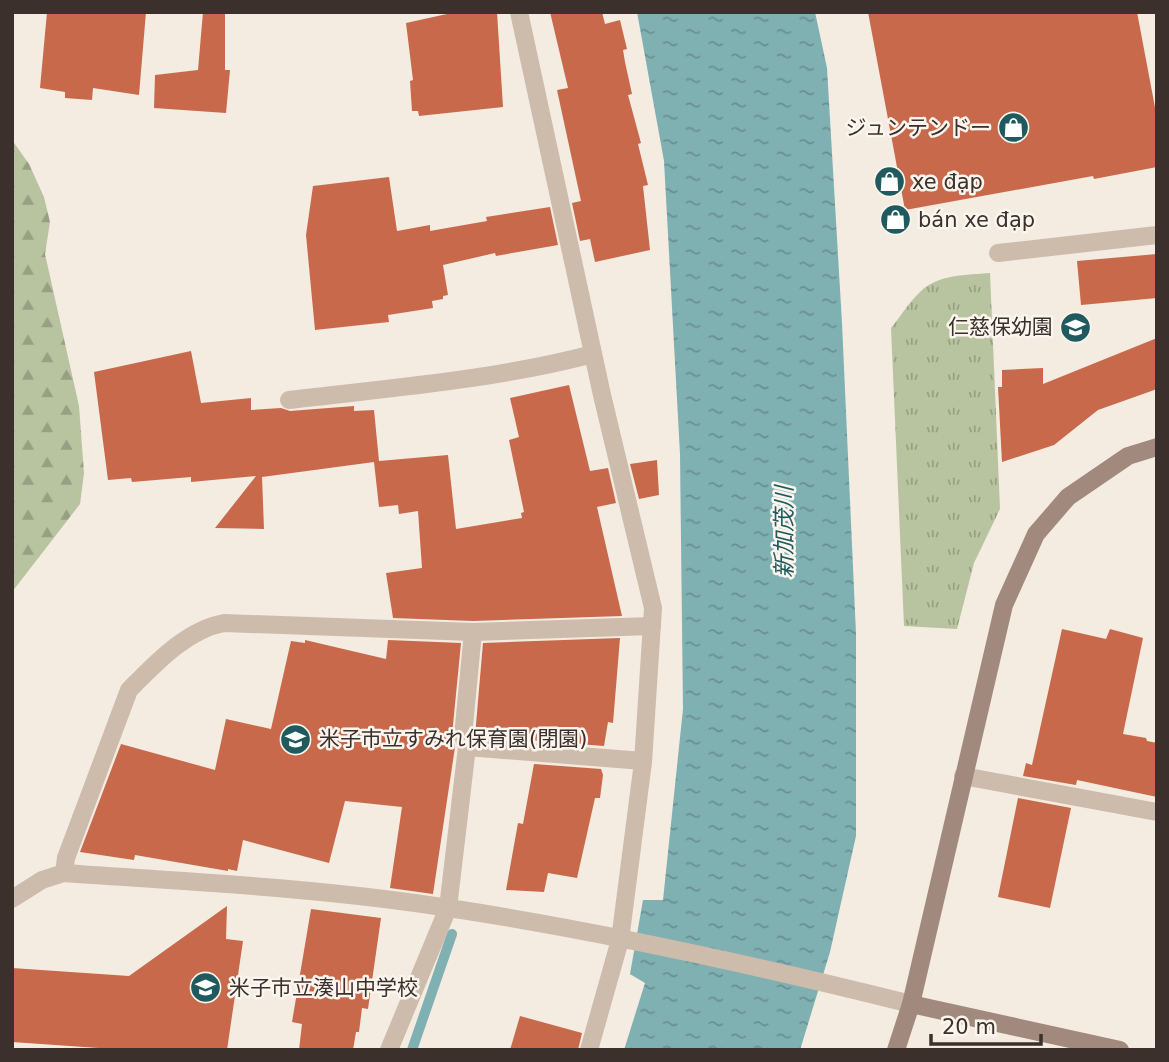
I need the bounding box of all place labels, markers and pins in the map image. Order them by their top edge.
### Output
shop icon: ジュンテンドー [997,111,1031,145]
place label: ジュンテンドー [845,116,991,140]
shop icon: xe đạp [872,165,906,199]
place label: xe đạp [912,170,983,194]
shop icon: bán xe đạp [878,203,912,237]
place label: bán xe đạp [918,208,1035,232]
school or university icon: 仁慈保幼園 [1059,310,1093,344]
place label: 仁慈保幼園 [948,315,1053,339]
school or university icon: 米子市立すみれ保育園(閉園) [279,722,313,756]
place label: 米子市立すみれ保育園(閉園) [319,727,587,751]
school or university icon: 米子市立湊山中学校 [189,971,223,1005]
place label: 米子市立湊山中学校 [229,976,418,1000]

